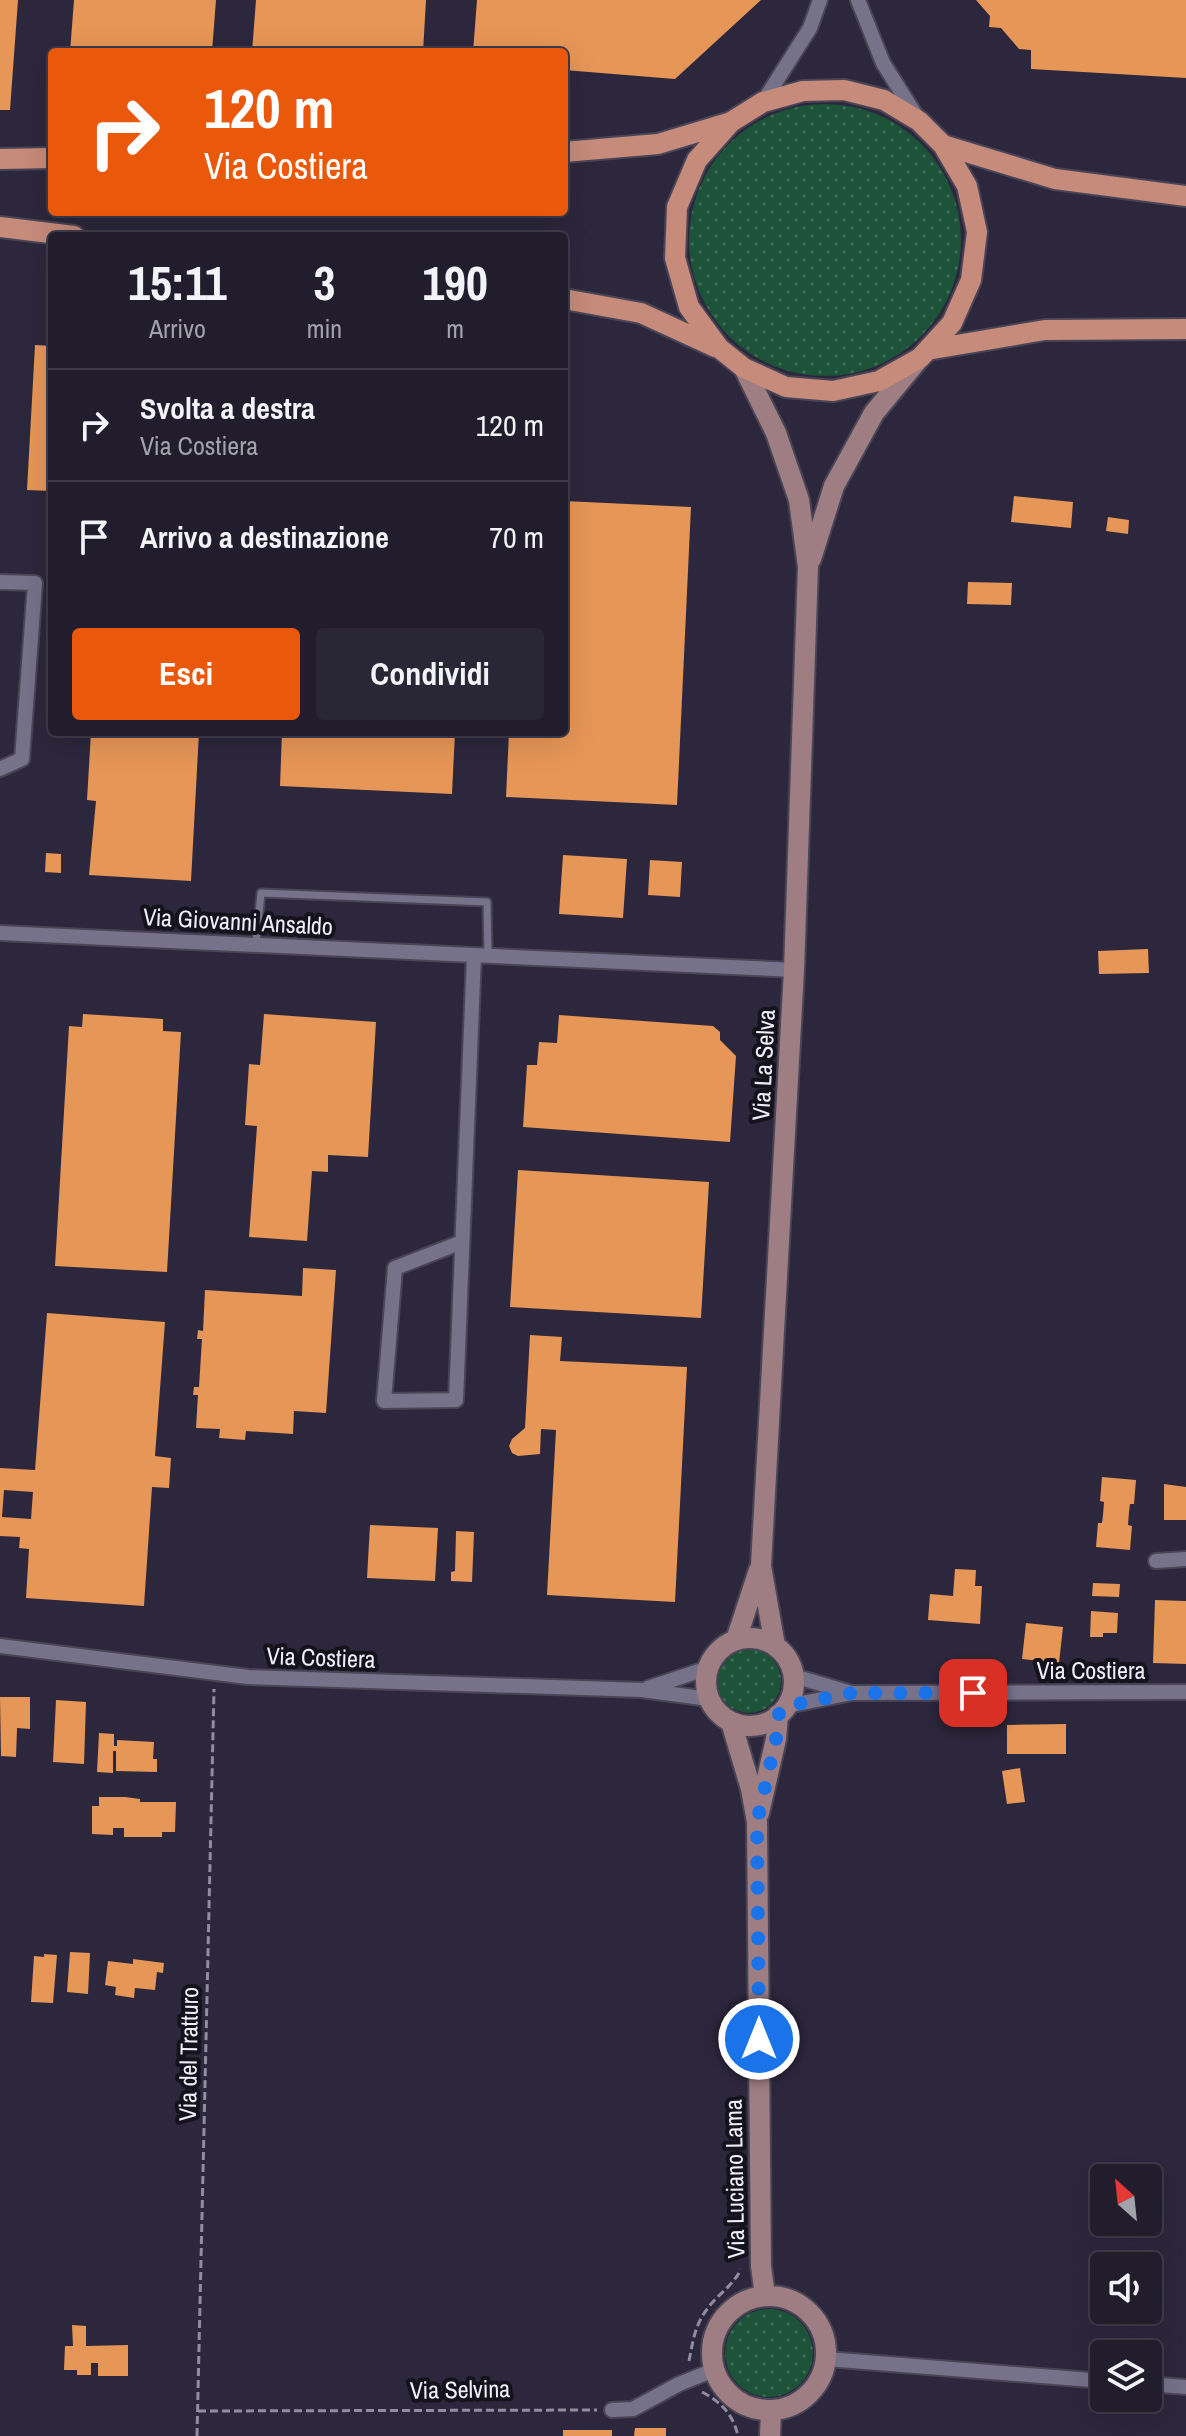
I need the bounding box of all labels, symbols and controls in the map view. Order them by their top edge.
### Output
text: 120 m [204,70,334,145]
icon: right [72,80,176,184]
text: Via Costiera [204,142,368,190]
text: 15:11 [128,250,227,315]
text: 3 [313,250,335,315]
text: 190 [422,250,488,315]
text: Arrivo [149,311,206,346]
text: min [307,311,342,346]
text: m [446,311,464,346]
text: Svolta a destra [140,388,315,428]
icon: right [72,403,116,447]
text: 120 m [476,405,544,445]
text: Via Costiera [140,428,258,463]
icon: arrive [72,515,116,559]
text: Arrivo a destinazione [140,517,389,557]
text: 70 m [489,517,544,557]
button: Esci [72,628,300,720]
button: Condividi [316,628,544,720]
street label: Via Giovanni Ansaldo [142,900,334,942]
street label: Via La Selva [744,1009,782,1121]
street label: Via Costiera [266,1639,376,1675]
street label: Via Costiera [1036,1654,1146,1686]
pin [939,1659,1007,1727]
icon: arrive [951,1671,995,1715]
street label: Via del Tratturo [171,1987,205,2121]
position arrow [717,1997,801,2081]
street label: Via Luciano Lama [717,2099,751,2259]
north arrow [1090,2164,1162,2236]
map controls [1090,2164,1162,2412]
button: sound [1090,2252,1162,2324]
button: layers [1090,2340,1162,2412]
street label: Via Selvina [410,2372,510,2406]

